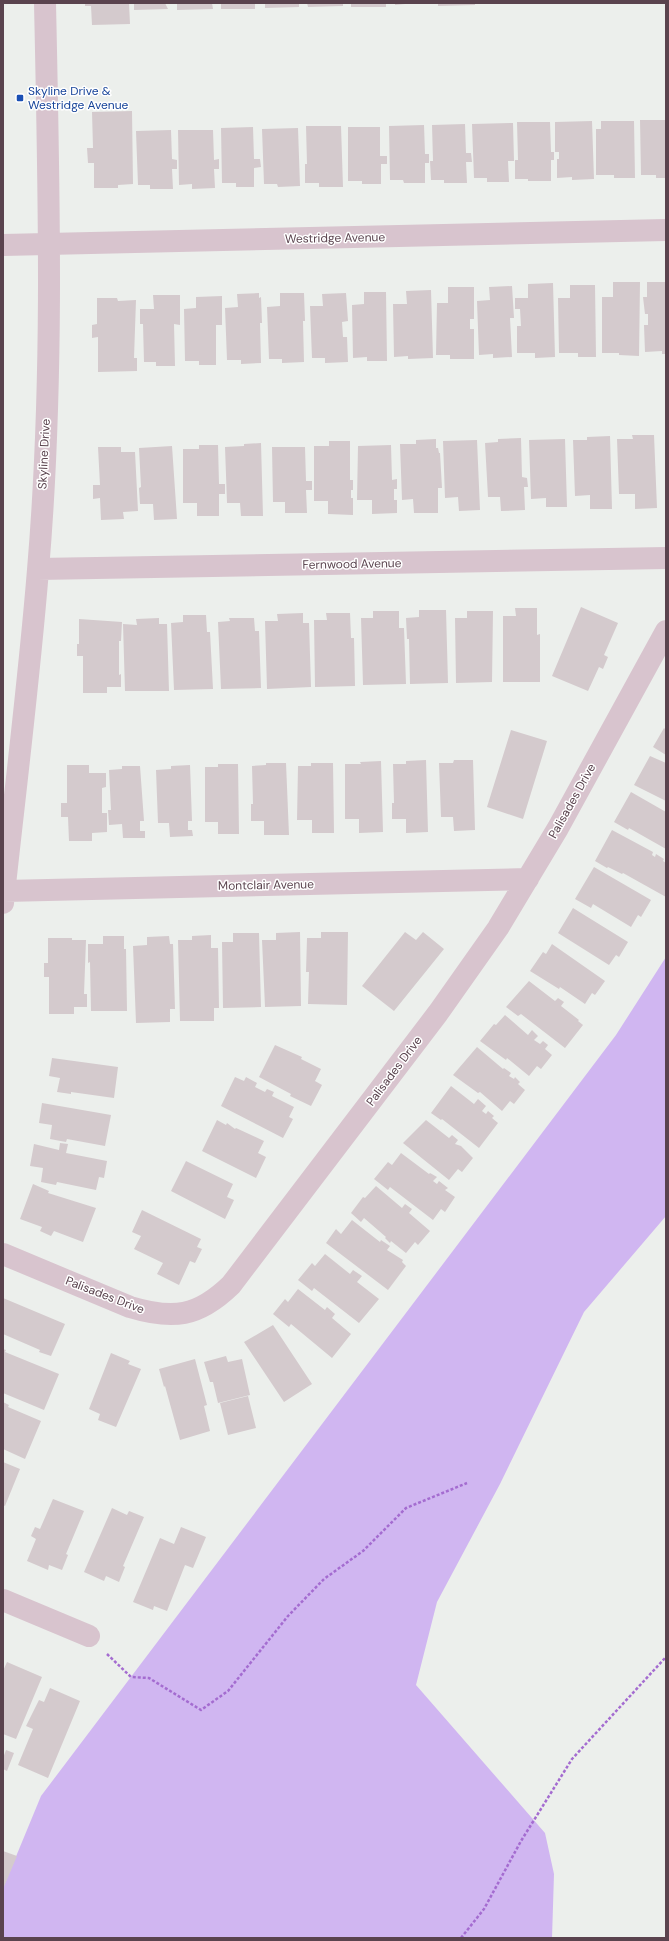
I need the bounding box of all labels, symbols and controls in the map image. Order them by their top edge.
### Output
place label: Skyline Drive & Westridge Avenue [28,83,129,113]
marker: Skyline Drive & Westridge Avenue [15,93,25,103]
street label: Westridge Avenue [285,229,385,247]
street label: Skyline Drive [34,418,54,490]
street label: Fernwood Avenue [302,555,402,573]
street label: Palisades Drive [545,761,599,841]
street label: Montclair Avenue [218,876,314,894]
street label: Palisades Drive [363,1033,426,1109]
street label: Palisades Drive [63,1273,147,1317]

